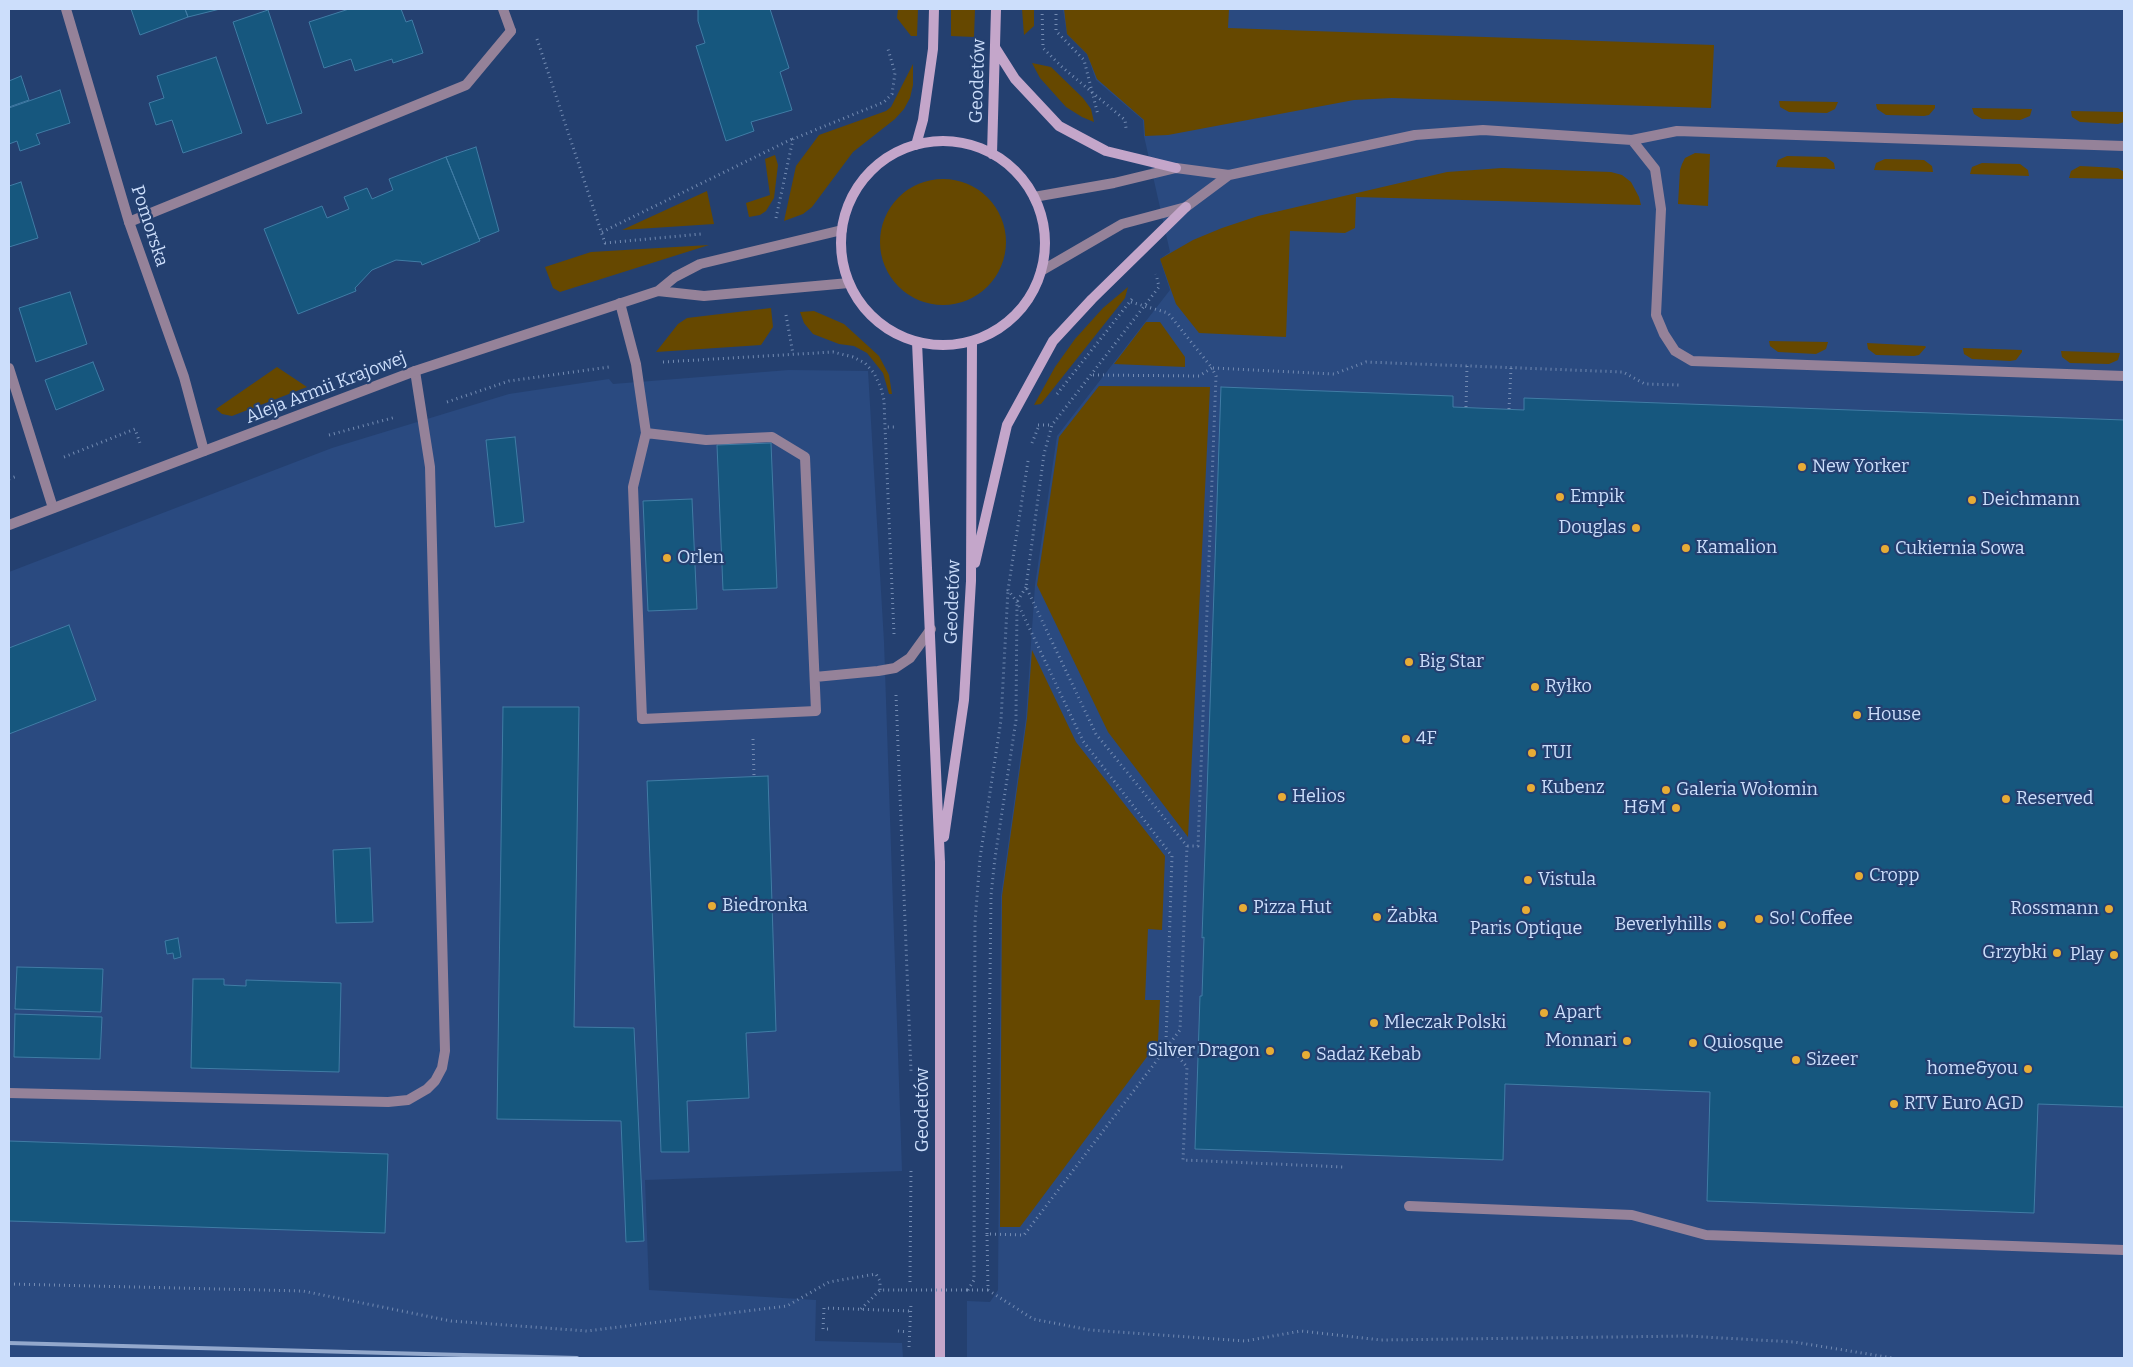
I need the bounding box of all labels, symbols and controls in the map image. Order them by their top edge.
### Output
street label: Geodetów [966,38,990,124]
street label: Pomorska [126,183,172,269]
street label: Aleja Armii Krajowej [243,347,409,429]
place label: New Yorker [1812,456,1909,478]
marker: New Yorker [1796,461,1808,473]
place label: Empik [1570,486,1624,508]
place label: Deichmann [1982,489,2080,511]
marker: Empik [1554,491,1566,503]
marker: Deichmann [1966,494,1978,506]
place label: Douglas [1558,517,1626,539]
marker: Douglas [1630,522,1642,534]
place label: Kamalion [1696,537,1777,559]
place label: Cukiernia Sowa [1895,538,2024,560]
marker: Kamalion [1680,542,1692,554]
marker: Cukiernia Sowa [1879,543,1891,555]
place label: Orlen [677,547,724,569]
marker: Orlen [661,552,673,564]
street label: Geodetów [941,559,965,645]
place label: Big Star [1419,651,1484,673]
marker: Big Star [1403,656,1415,668]
place label: Ryłko [1545,676,1592,698]
marker: Ryłko [1529,681,1541,693]
place label: House [1867,704,1921,726]
marker: House [1851,709,1863,721]
place label: 4F [1416,728,1437,750]
marker: 4F [1400,733,1412,745]
place label: TUI [1542,742,1572,764]
marker: TUI [1526,747,1538,759]
place label: Kubenz [1541,777,1605,799]
place label: Galeria Wołomin [1676,779,1818,801]
marker: Kubenz [1525,782,1537,794]
marker: Galeria Wołomin [1660,784,1672,796]
place label: Helios [1292,786,1345,808]
place label: Reserved [2016,788,2093,810]
marker: Helios [1276,791,1288,803]
marker: Reserved [2000,793,2012,805]
place label: H&M [1623,797,1666,819]
marker: H&M [1670,802,1682,814]
place label: Cropp [1869,865,1919,887]
place label: Vistula [1538,869,1596,891]
marker: Cropp [1853,870,1865,882]
marker: Vistula [1522,874,1534,886]
place label: Biedronka [722,895,808,917]
place label: Pizza Hut [1253,897,1332,919]
place label: Rossmann [2010,898,2099,920]
marker: Biedronka [706,900,718,912]
marker: Pizza Hut [1237,902,1249,914]
marker: Rossmann [2103,903,2115,915]
marker: Paris Optique [1520,904,1532,916]
place label: Żabka [1387,906,1438,928]
place label: So! Coffee [1769,908,1853,930]
marker: Żabka [1371,911,1383,923]
marker: So! Coffee [1753,913,1765,925]
place label: Beverlyhills [1615,914,1712,936]
place label: Paris Optique [1470,918,1582,940]
marker: Beverlyhills [1716,919,1728,931]
place label: Grzybki [1982,942,2047,964]
place label: Play [2070,944,2104,966]
marker: Grzybki [2051,947,2063,959]
marker: Play [2108,949,2120,961]
place label: Apart [1554,1002,1601,1024]
marker: Apart [1538,1007,1550,1019]
place label: Mleczak Polski [1384,1012,1506,1034]
marker: Mleczak Polski [1368,1017,1380,1029]
place label: Monnari [1545,1030,1617,1052]
place label: Quiosque [1703,1032,1783,1054]
marker: Monnari [1621,1035,1633,1047]
marker: Quiosque [1687,1037,1699,1049]
place label: Silver Dragon [1148,1040,1260,1062]
place label: Sadaż Kebab [1316,1044,1421,1066]
marker: Silver Dragon [1264,1045,1276,1057]
marker: Sadaż Kebab [1300,1049,1312,1061]
place label: Sizeer [1806,1049,1858,1071]
marker: Sizeer [1790,1054,1802,1066]
place label: home&you [1927,1058,2018,1080]
marker: home&you [2022,1063,2034,1075]
street label: Geodetów [912,1068,934,1152]
place label: RTV Euro AGD [1904,1093,2024,1115]
marker: RTV Euro AGD [1888,1098,1900,1110]

